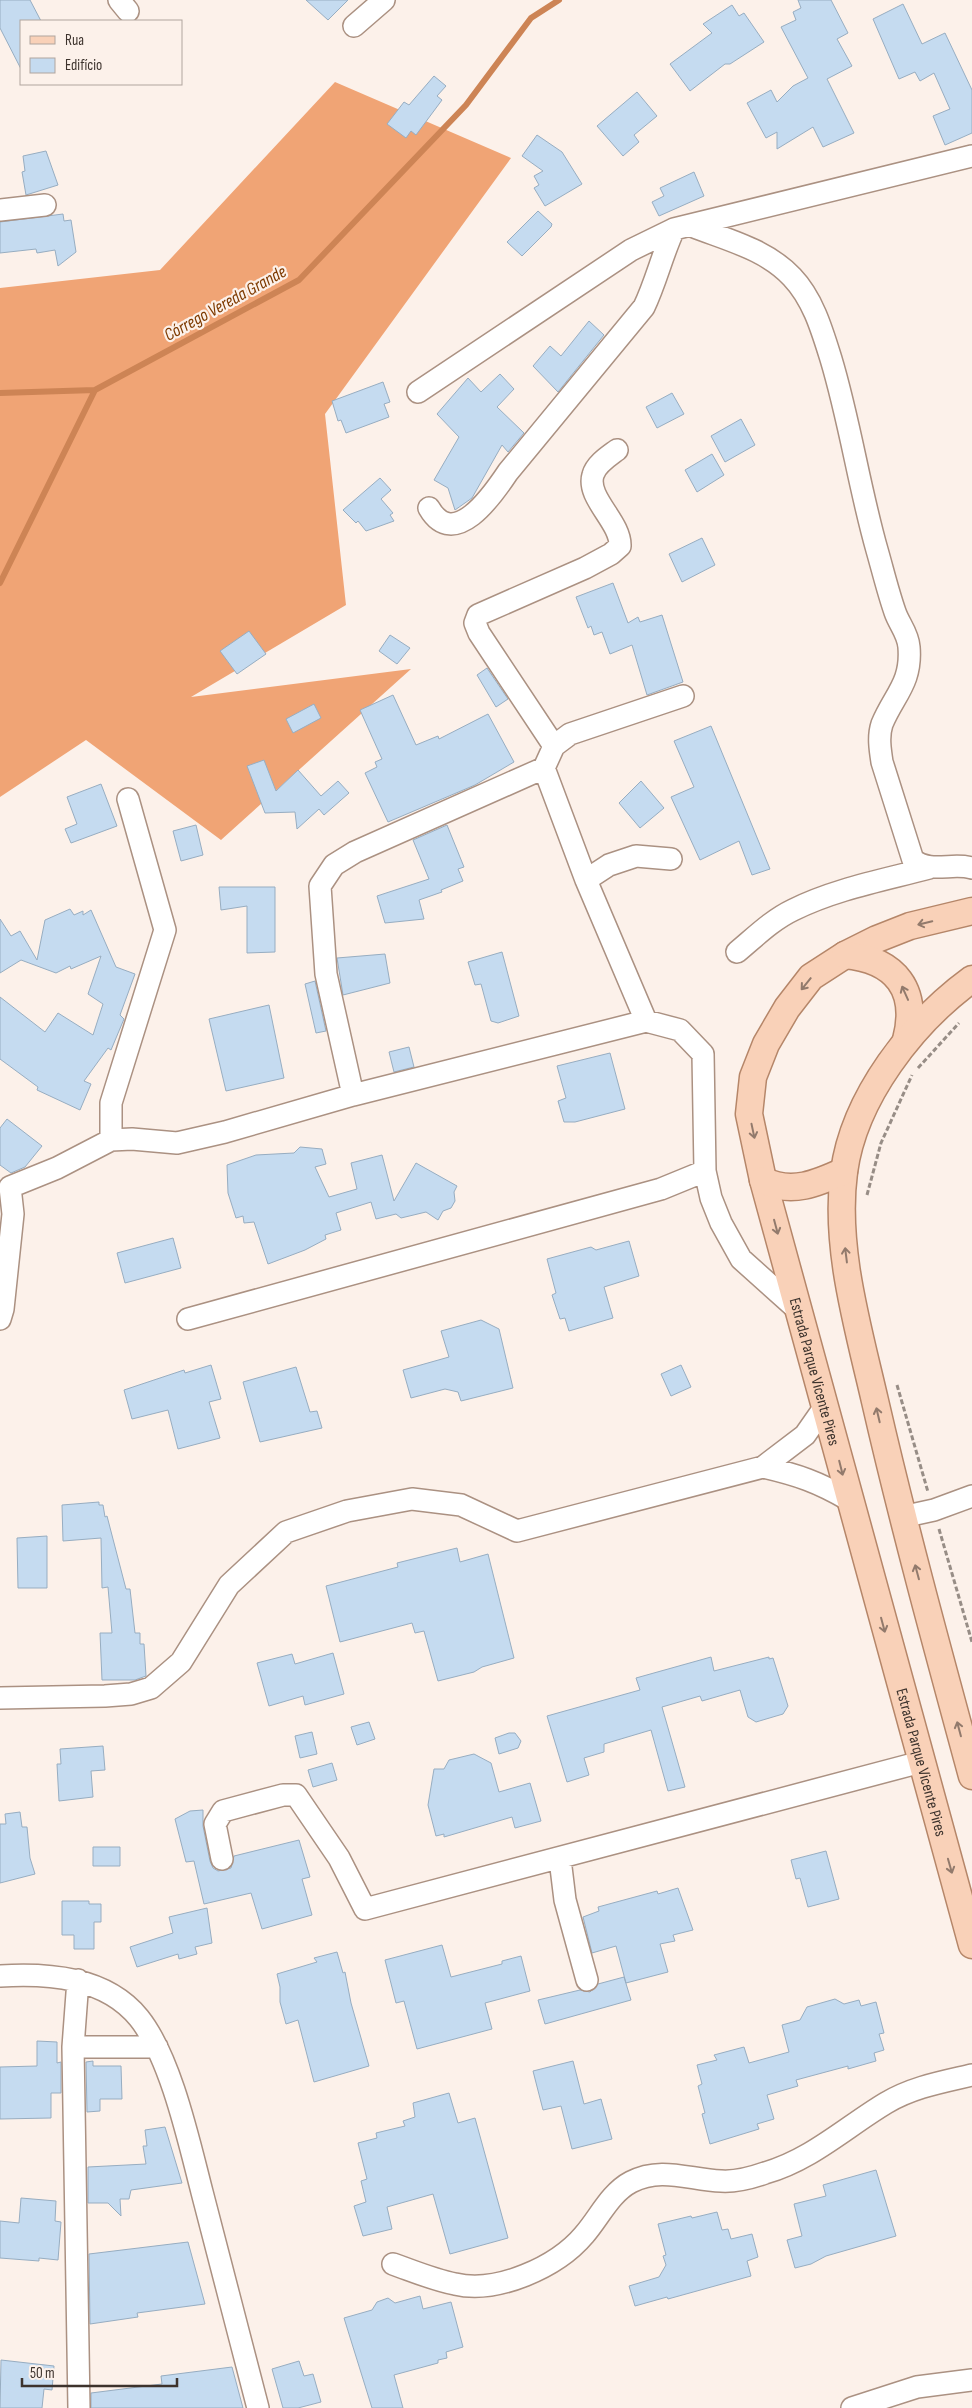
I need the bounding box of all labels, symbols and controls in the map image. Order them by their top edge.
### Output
legend [20,20,182,85]
text: Rua [65,31,84,50]
text: Edifício [65,56,102,75]
water label: Córrego Vereda Grande [160,261,290,346]
one-way arrow [917,919,933,928]
one-way arrow [800,977,811,990]
one-way arrow [900,986,910,1001]
one-way arrow [748,1122,758,1138]
one-way arrow [771,1218,781,1234]
one-way arrow [841,1248,851,1264]
street label: Estrada Parque Vicente Pires [785,1296,843,1448]
one-way arrow [873,1407,882,1423]
one-way arrow [837,1459,846,1475]
one-way arrow [911,1565,921,1581]
one-way arrow [879,1616,889,1632]
street label: Estrada Parque Vicente Pires [891,1686,950,1839]
one-way arrow [954,1722,964,1738]
one-way arrow [945,1857,955,1873]
scale bar [22,2356,178,2388]
text: 50 m [30,2364,55,2383]

